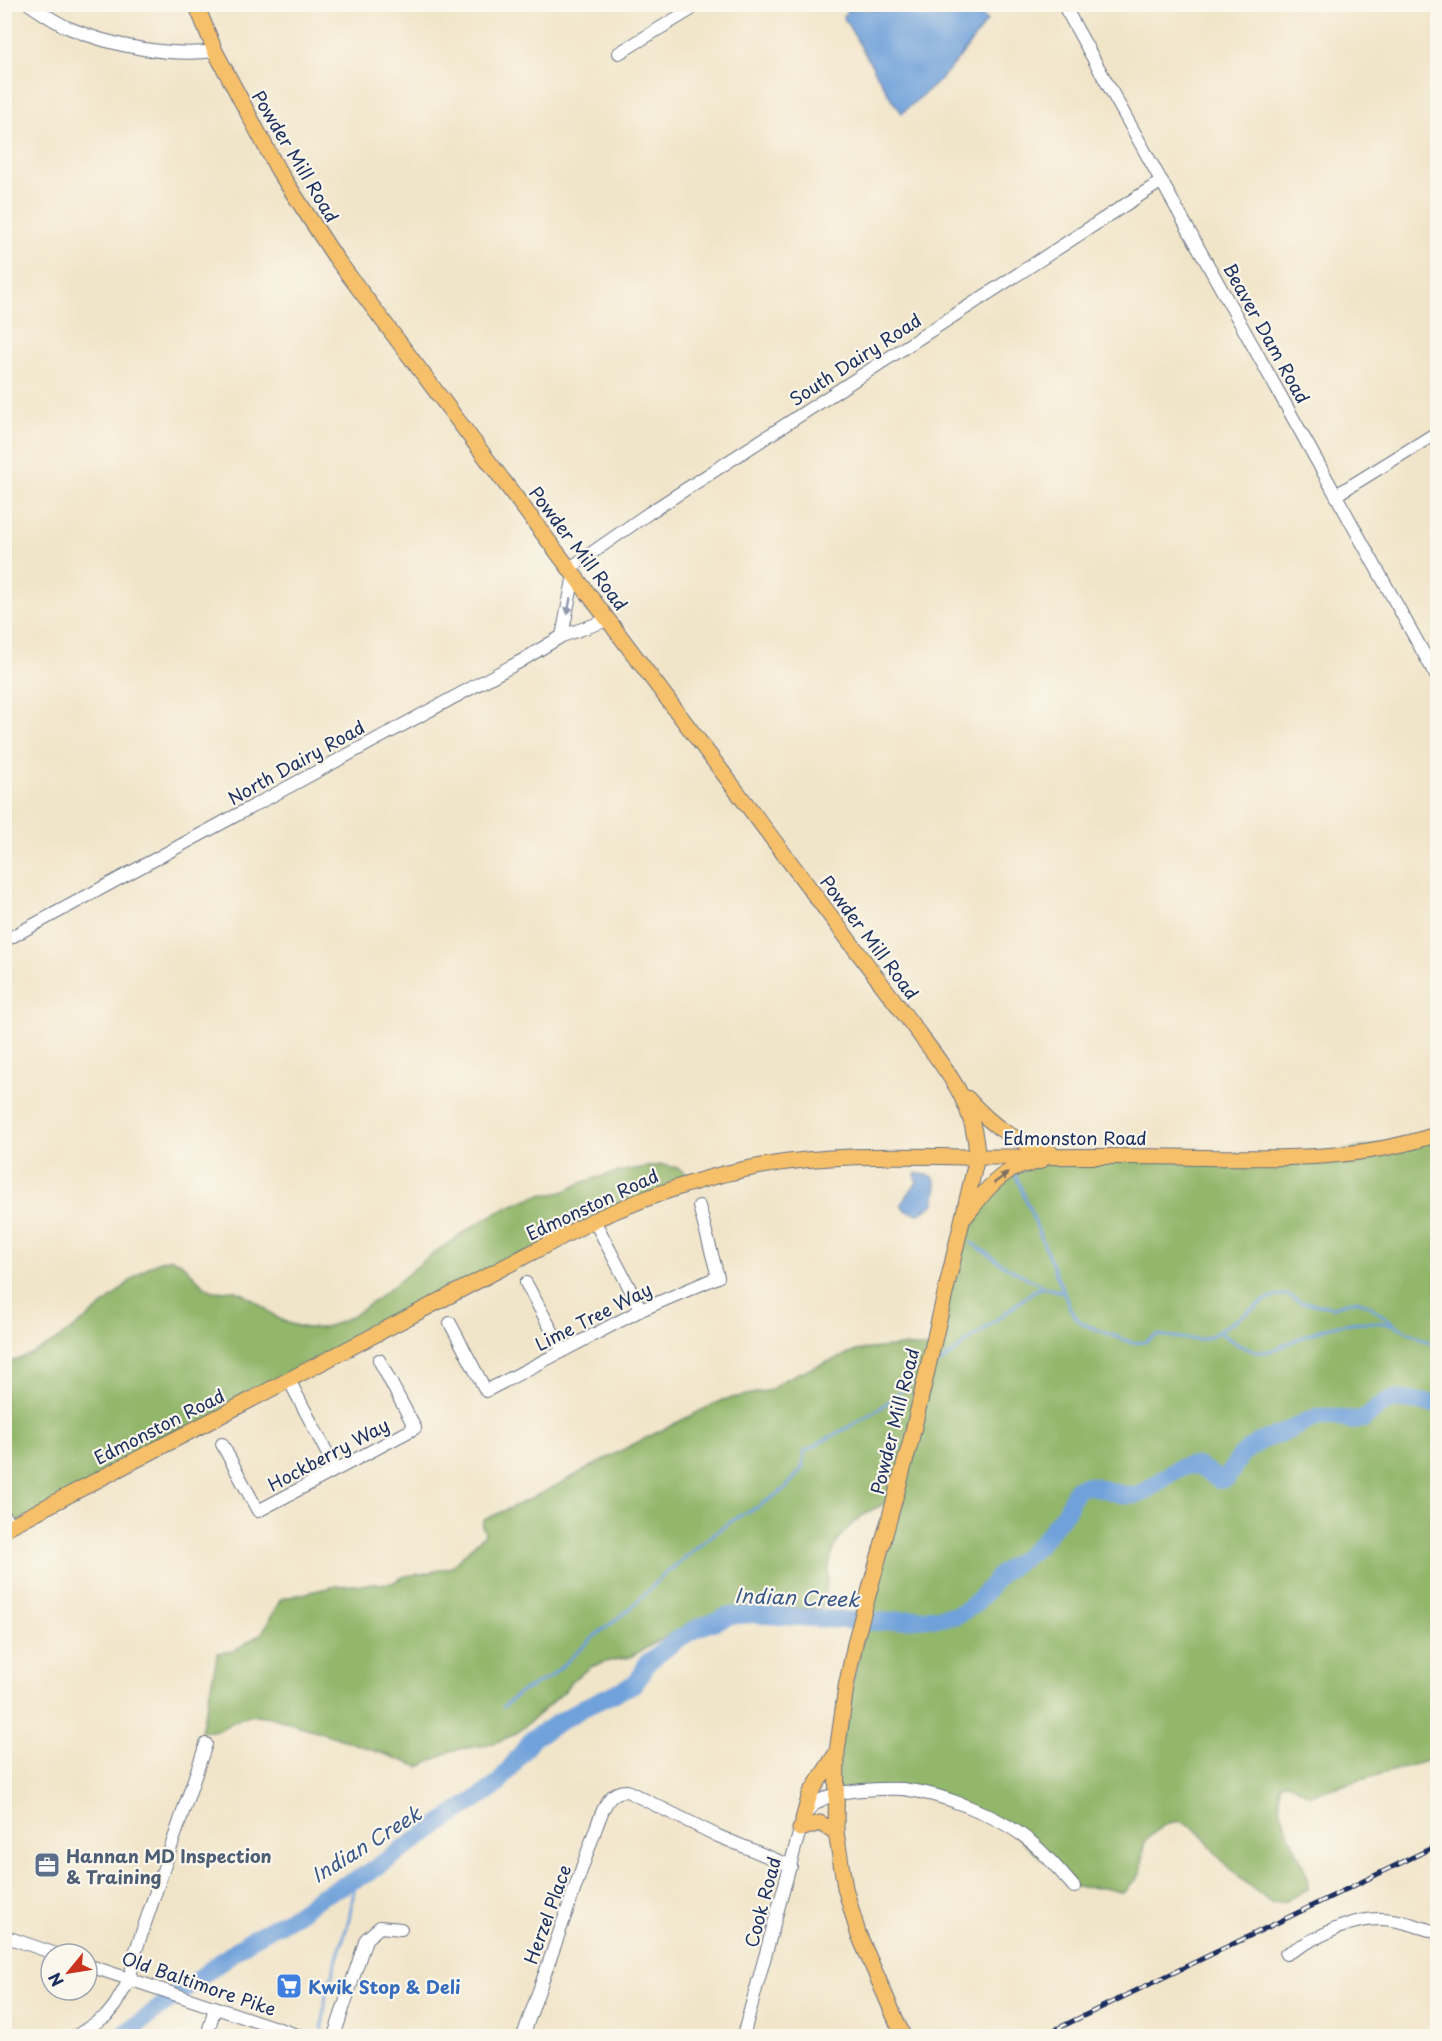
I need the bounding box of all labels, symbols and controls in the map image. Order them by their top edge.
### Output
street label: Powder Mill Road [246,85,346,227]
street label: Beaver Dam Road [1217,258,1317,408]
street label: South Dairy Road [784,306,926,412]
street label: Powder Mill Road [523,480,635,616]
one-way arrow [565,596,574,615]
street label: North Dairy Road [223,713,369,811]
street label: Powder Mill Road [814,869,926,1005]
street label: Edmonston Road [1003,1124,1147,1151]
street label: Edmonston Road [521,1161,663,1247]
one-way arrow [993,1172,1009,1184]
street label: Lime Tree Way [530,1275,656,1357]
street label: Powder Mill Road [863,1345,925,1497]
street label: Edmonston Road [89,1381,229,1471]
street label: Hockberry Way [262,1411,394,1497]
water label: Indian Creek [734,1580,861,1614]
water label: Indian Creek [305,1798,428,1890]
place label: Hannan MD Inspection & Training [66,1842,272,1890]
office icon: Hannan MD Inspection & Training [32,1850,62,1880]
street label: Cook Road [737,1854,787,1950]
street label: Herzel Place [517,1860,577,1968]
north arrow [39,1942,99,2002]
street label: Old Baltimore Pike [118,1944,280,2022]
text: N [42,1969,69,1991]
supermarket icon: Kwik Stop & Deli [274,1971,304,2001]
place label: Kwik Stop & Deli [308,1973,460,2000]

